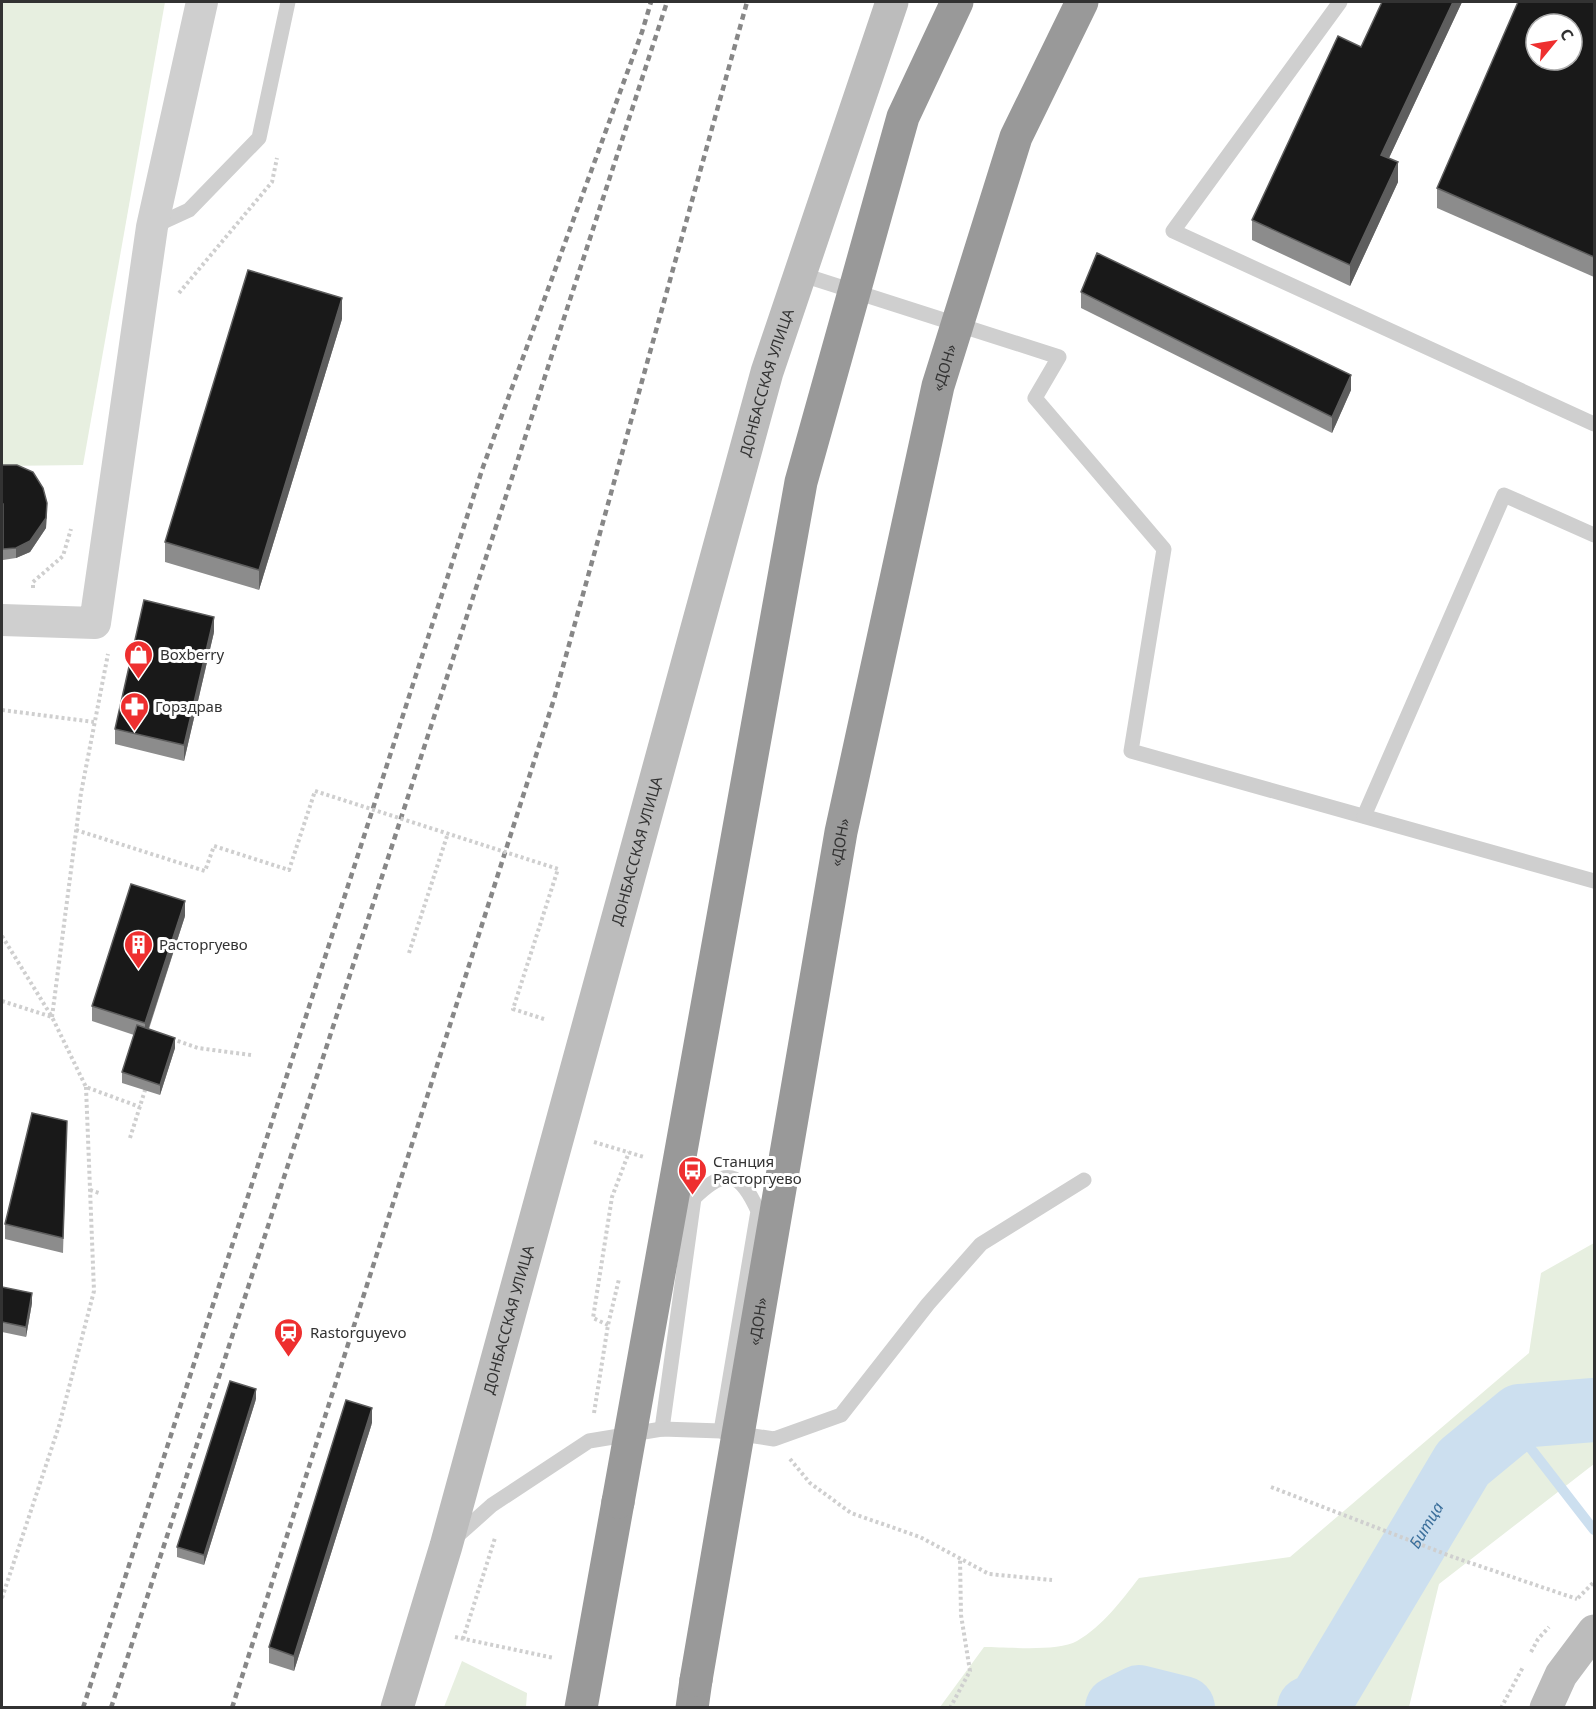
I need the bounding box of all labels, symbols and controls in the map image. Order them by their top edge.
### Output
north arrow [1524,12,1584,72]
text: С [1555,25,1579,44]
street label: ДОНБАССКАЯ УЛИЦА [734,305,798,459]
street label: «ДОН» [927,341,961,393]
shop icon: Boxberry [123,638,155,680]
place label: Boxberry [160,644,225,664]
pharmacy icon: Горздрав [118,690,150,732]
place label: Горздрав [155,696,222,716]
street label: ДОНБАССКАЯ УЛИЦА [606,774,666,928]
street label: «ДОН» [825,816,854,868]
building icon: Расторгуево [122,928,154,970]
place label: Расторгуево [159,934,248,954]
place label: Станция Расторгуево [713,1151,802,1188]
bus stop icon: Станция Расторгуево [676,1154,708,1196]
street label: ДОНБАССКАЯ УЛИЦА [478,1242,538,1396]
street label: «ДОН» [743,1295,771,1347]
station icon: Rastorguyevo [273,1316,305,1358]
place label: Rastorguyevo [310,1322,406,1342]
water label: Битца [1404,1498,1448,1552]

